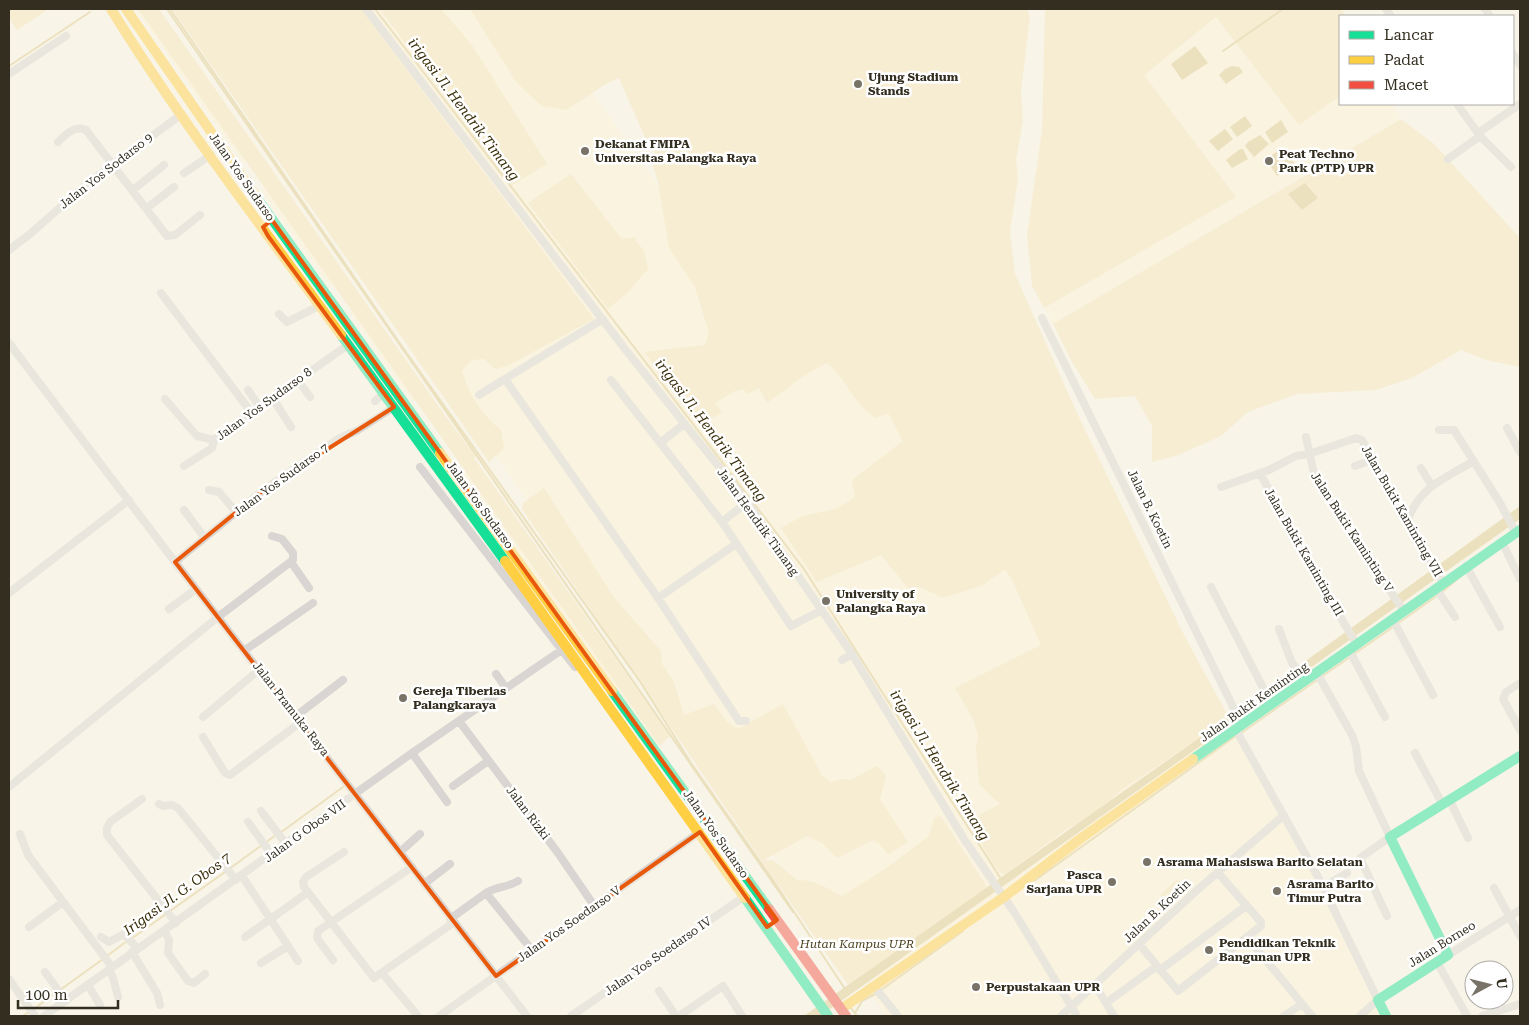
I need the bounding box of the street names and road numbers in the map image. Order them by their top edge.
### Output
street label: Jalan Yos Sodarso 9 [57,130,156,212]
street label: Jalan Yos Sudarso [206,130,278,224]
street label: Jalan Yos Sudarso 8 [214,365,315,443]
street label: Jalan Yos Sudarso 7 [231,441,332,519]
street label: Jalan Bukit Kaminting VII [1359,443,1445,579]
street label: Jalan Yos Sudarso [444,459,516,551]
street label: Jalan Hendrik Timang [714,466,802,578]
street label: Jalan B. Koetin [1125,467,1175,551]
street label: Jalan Bukit Kaminting V [1308,469,1396,595]
street label: Jalan Bukit Kaminting III [1262,486,1346,618]
street label: Jalan Pramuka Raya [250,659,332,759]
street label: Jalan Bukit Keminting [1197,659,1311,745]
street label: Jalan Rizki [503,784,553,843]
street label: Jalan Yos Sudarso [680,787,752,881]
street label: Jalan G Obos VII [262,797,348,865]
street label: Jalan B. Koetin [1121,876,1194,946]
street label: Jalan Yos Soedarso V [515,883,624,965]
street label: Jalan Yos Soedarso IV [602,913,715,998]
street label: Jalan Borneo [1406,918,1478,970]

